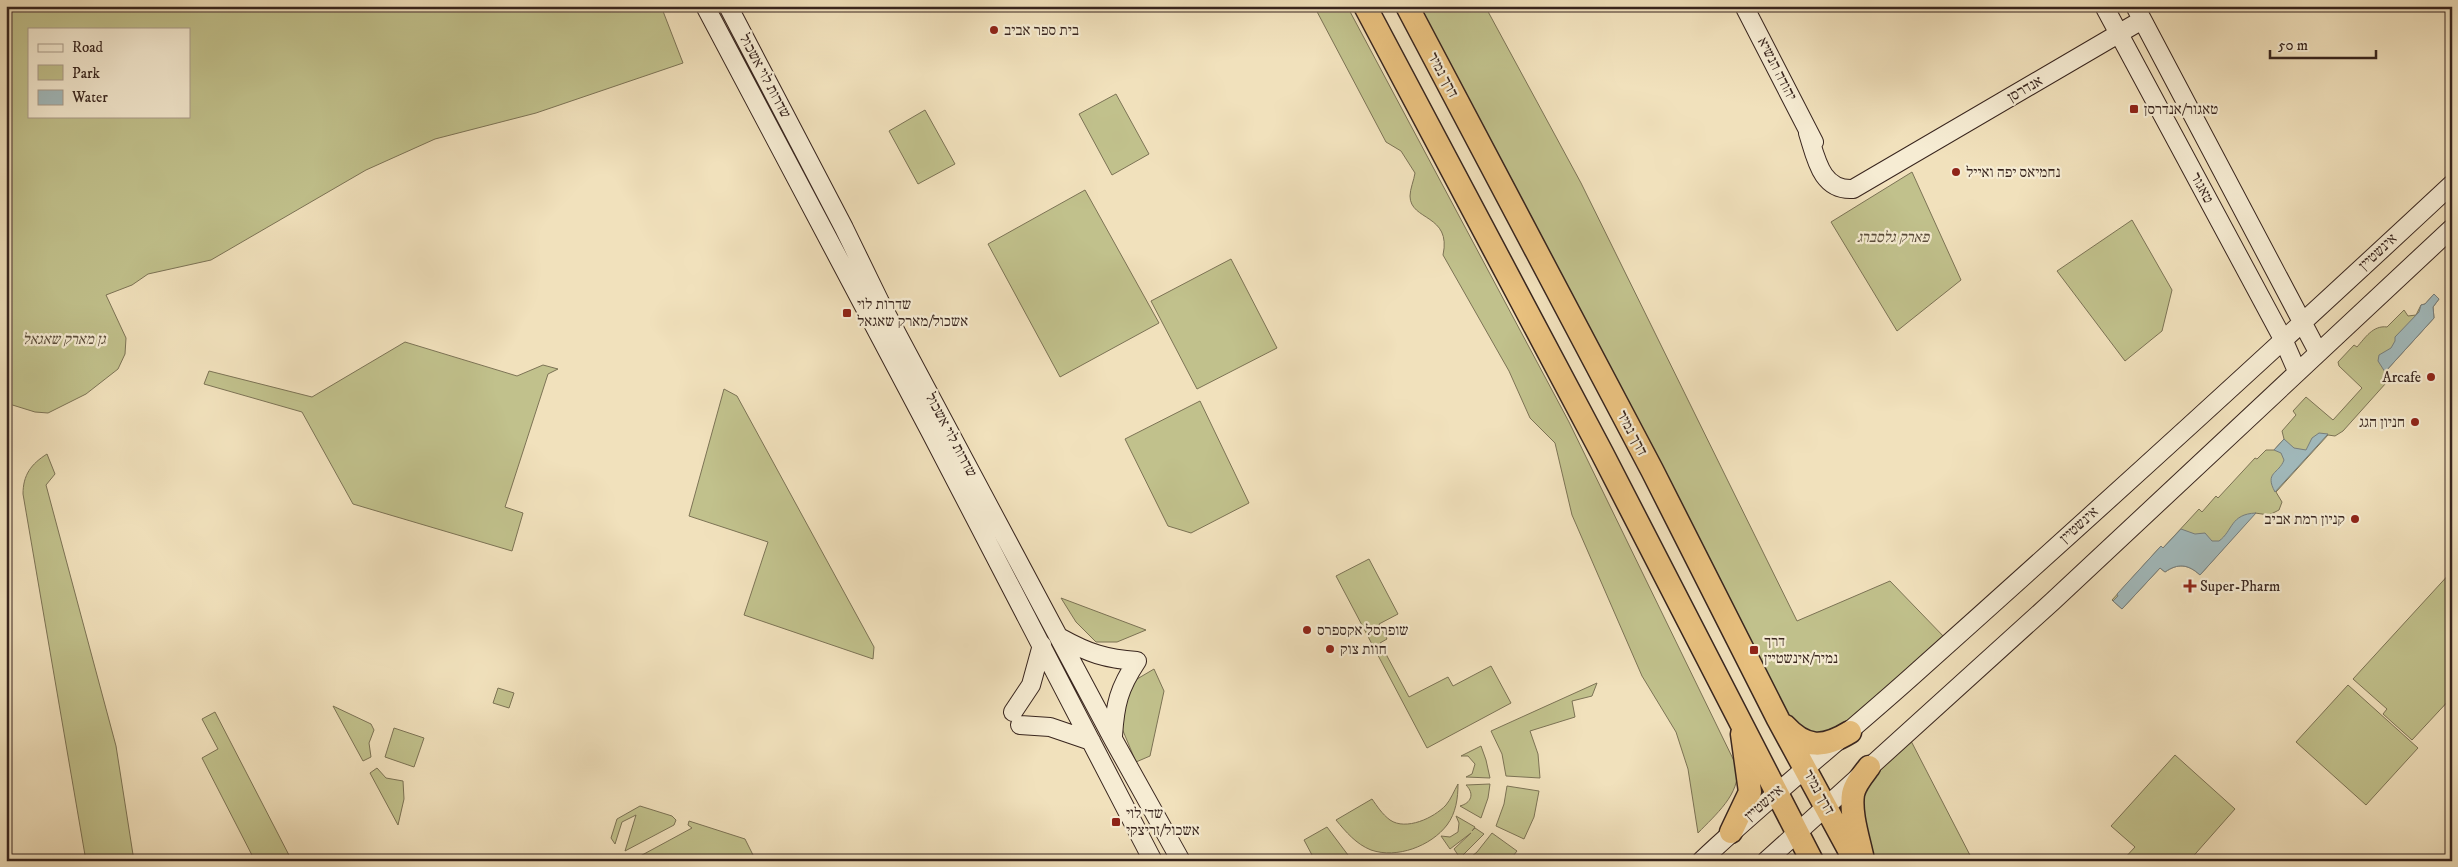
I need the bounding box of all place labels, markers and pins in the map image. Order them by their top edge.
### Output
place label: בית ספר אביב [1004,21,1079,40]
marker: בית ספר אביב [988,24,1000,36]
place label: טאגור/אנדרסן [2144,100,2218,119]
marker: טאגור/אנדרסן [2128,103,2140,115]
place label: נחמיאס יפה ואייל [1966,163,2061,182]
marker: נחמיאס יפה ואייל [1950,166,1962,178]
place label: שדרות לוי אשכול/מארק שאגאל [857,295,968,331]
marker: שדרות לוי אשכול/מארק שאגאל [841,307,853,319]
place label: Arcafe [2382,368,2421,387]
marker: Arcafe [2425,371,2437,383]
place label: חניון הגג [2359,413,2405,432]
marker: חניון הגג [2409,416,2421,428]
place label: קניון רמת אביב [2264,510,2345,529]
marker: קניון רמת אביב [2349,513,2361,525]
place label: Super-Pharm [2200,577,2280,596]
marker: Super-Pharm [2184,580,2196,592]
place label: שופרסל אקספרס [1317,621,1409,640]
marker: שופרסל אקספרס [1301,624,1313,636]
place label: דרך נמיר/אינשטיין [1764,632,1838,668]
place label: חוות צוק [1340,640,1387,659]
marker: חוות צוק [1324,643,1336,655]
marker: דרך נמיר/אינשטיין [1748,644,1760,656]
place label: שד׳ לוי אשכול/זריצקי [1126,804,1200,840]
marker: שד׳ לוי אשכול/זריצקי [1110,816,1122,828]

